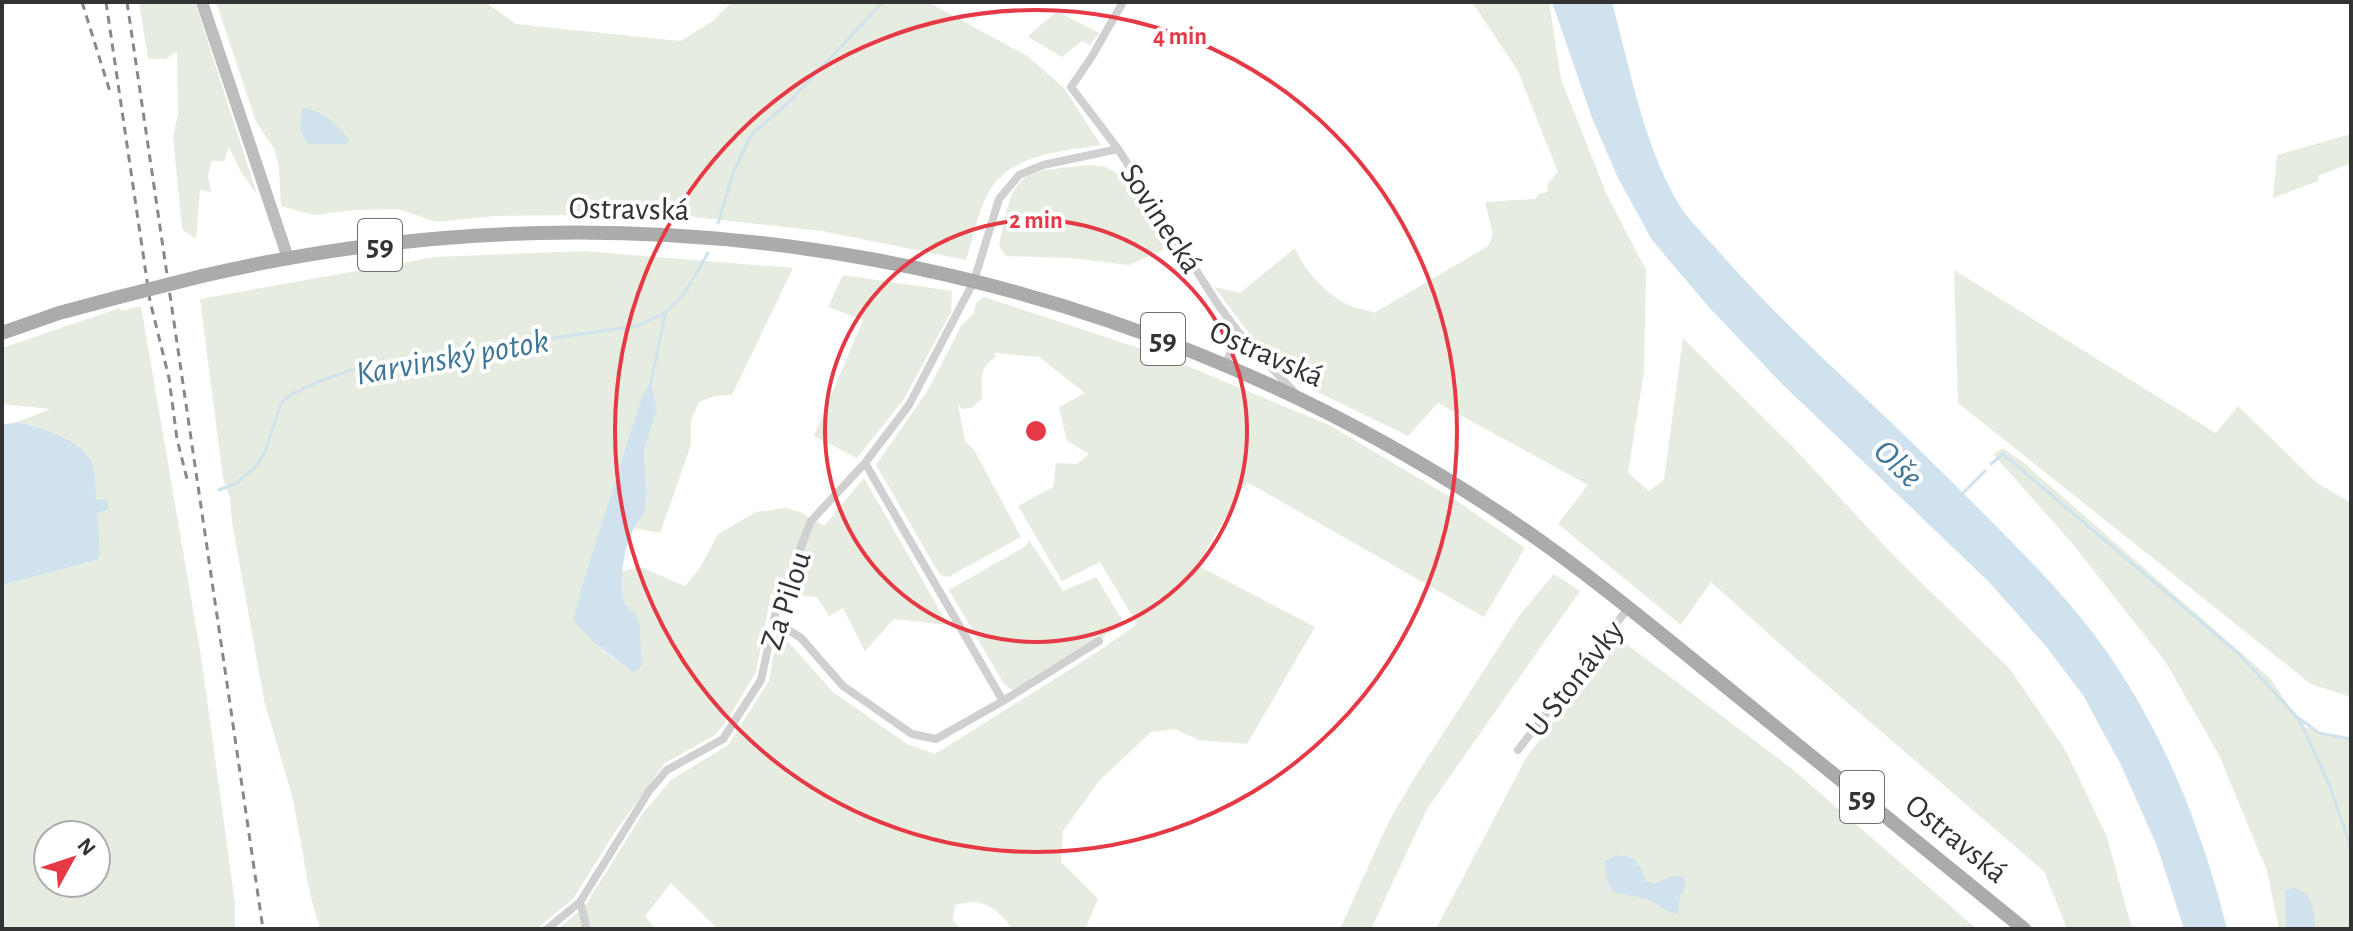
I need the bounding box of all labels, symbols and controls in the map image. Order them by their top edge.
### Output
text: 4 min [1153,25,1207,49]
street label: Sovinecká [1114,158,1208,279]
street label: Ostravská [568,192,690,226]
text: 2 min [1009,209,1063,233]
road number: 59 [358,219,402,271]
road number: 59 [1141,313,1185,365]
street label: Ostravská [1205,315,1328,393]
water label: Karvinský potok [353,324,551,392]
centre of rings [1022,417,1050,445]
water label: Olše [1867,434,1928,495]
street label: Za Pilou [755,547,817,653]
street label: U Stonávky [1520,614,1630,743]
road number: 59 [1840,771,1884,823]
street label: Ostravská [1899,788,2013,889]
north arrow [32,819,112,899]
text: N [73,834,100,860]

